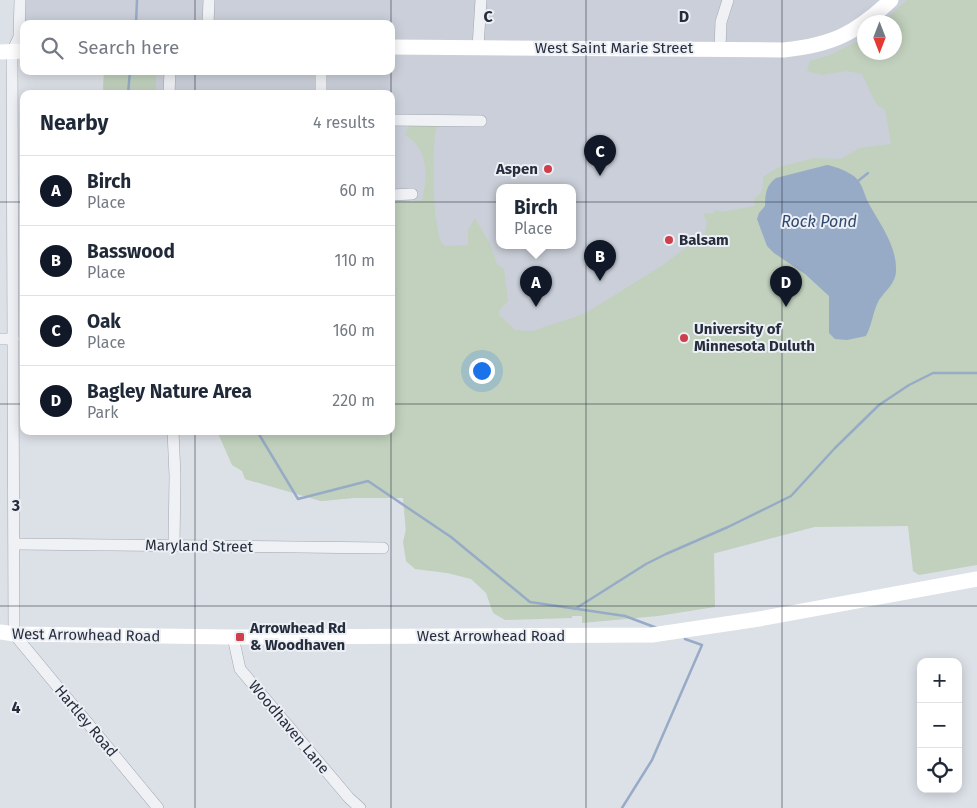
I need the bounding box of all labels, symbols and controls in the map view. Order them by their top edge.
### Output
text: C [483,7,493,26]
text: D [679,7,689,26]
north arrow [857,15,902,60]
search box [20,20,395,75]
icon: search [38,34,66,62]
text: Search here [78,36,179,59]
street label: West Saint Marie Street [535,39,694,57]
text: Nearby [40,110,108,136]
text: 4 results [313,113,375,132]
pin: C [584,135,616,176]
place label: Aspen [495,160,538,178]
marker: Aspen [542,163,554,175]
text: Birch [87,170,131,193]
text: A [51,181,61,200]
text: 60 m [340,181,375,200]
popup [496,184,576,249]
text: Place [87,193,126,212]
text: Birch [514,196,558,219]
water label: Rock Pond [781,212,857,231]
text: Place [514,219,552,238]
place label: Balsam [679,231,729,249]
marker: Balsam [663,234,675,246]
text: Basswood [87,240,175,263]
pin: B [584,240,616,281]
text: B [51,251,61,270]
text: 110 m [334,251,375,270]
text: Place [87,263,126,282]
pin: A [520,266,552,307]
pin: D [770,266,802,307]
text: Oak [87,310,121,333]
place label: University of Minnesota Duluth [694,320,815,355]
text: C [51,321,61,340]
text: 160 m [333,321,375,340]
marker: University of Minnesota Duluth [678,332,690,344]
text: Place [87,333,126,352]
your location [469,358,495,384]
text: Bagley Nature Area [87,380,252,403]
text: D [51,391,61,410]
text: 220 m [332,391,375,410]
text: Park [87,403,119,422]
text: 3 [11,496,20,515]
street label: Maryland Street [145,536,254,556]
place label: Arrowhead Rd & Woodhaven [249,619,346,654]
street label: West Arrowhead Road [12,625,160,645]
street label: West Arrowhead Road [417,627,565,645]
marker: Arrowhead Rd & Woodhaven [234,631,246,643]
map controls [917,658,962,793]
button: + [917,658,962,703]
street label: Woodhaven Lane [245,677,333,777]
street label: Hartley Road [51,682,121,760]
text: 4 [11,698,21,717]
button: − [917,703,962,748]
button: locate [917,748,962,793]

